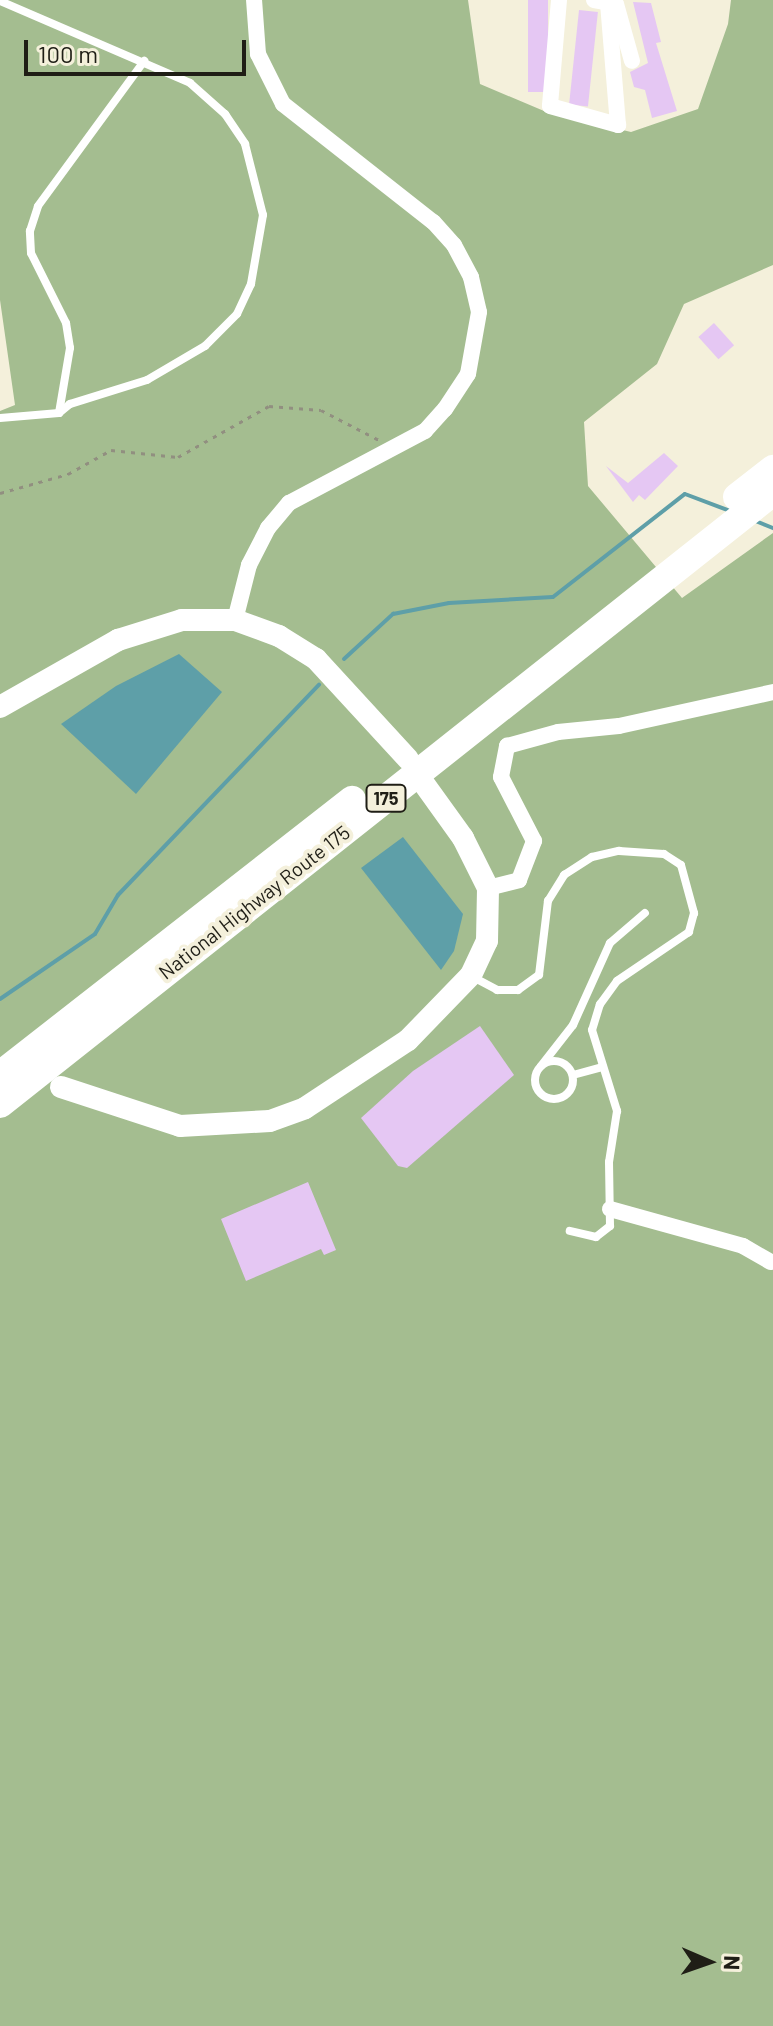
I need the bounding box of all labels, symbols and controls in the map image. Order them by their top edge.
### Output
scale bar [28,24,250,74]
text: 100 m [38,39,98,68]
road number: 175 [364,784,408,812]
street label: National Highway Route 175 [154,820,354,984]
north arrow [669,1922,749,2002]
text: N [720,1955,746,1971]

